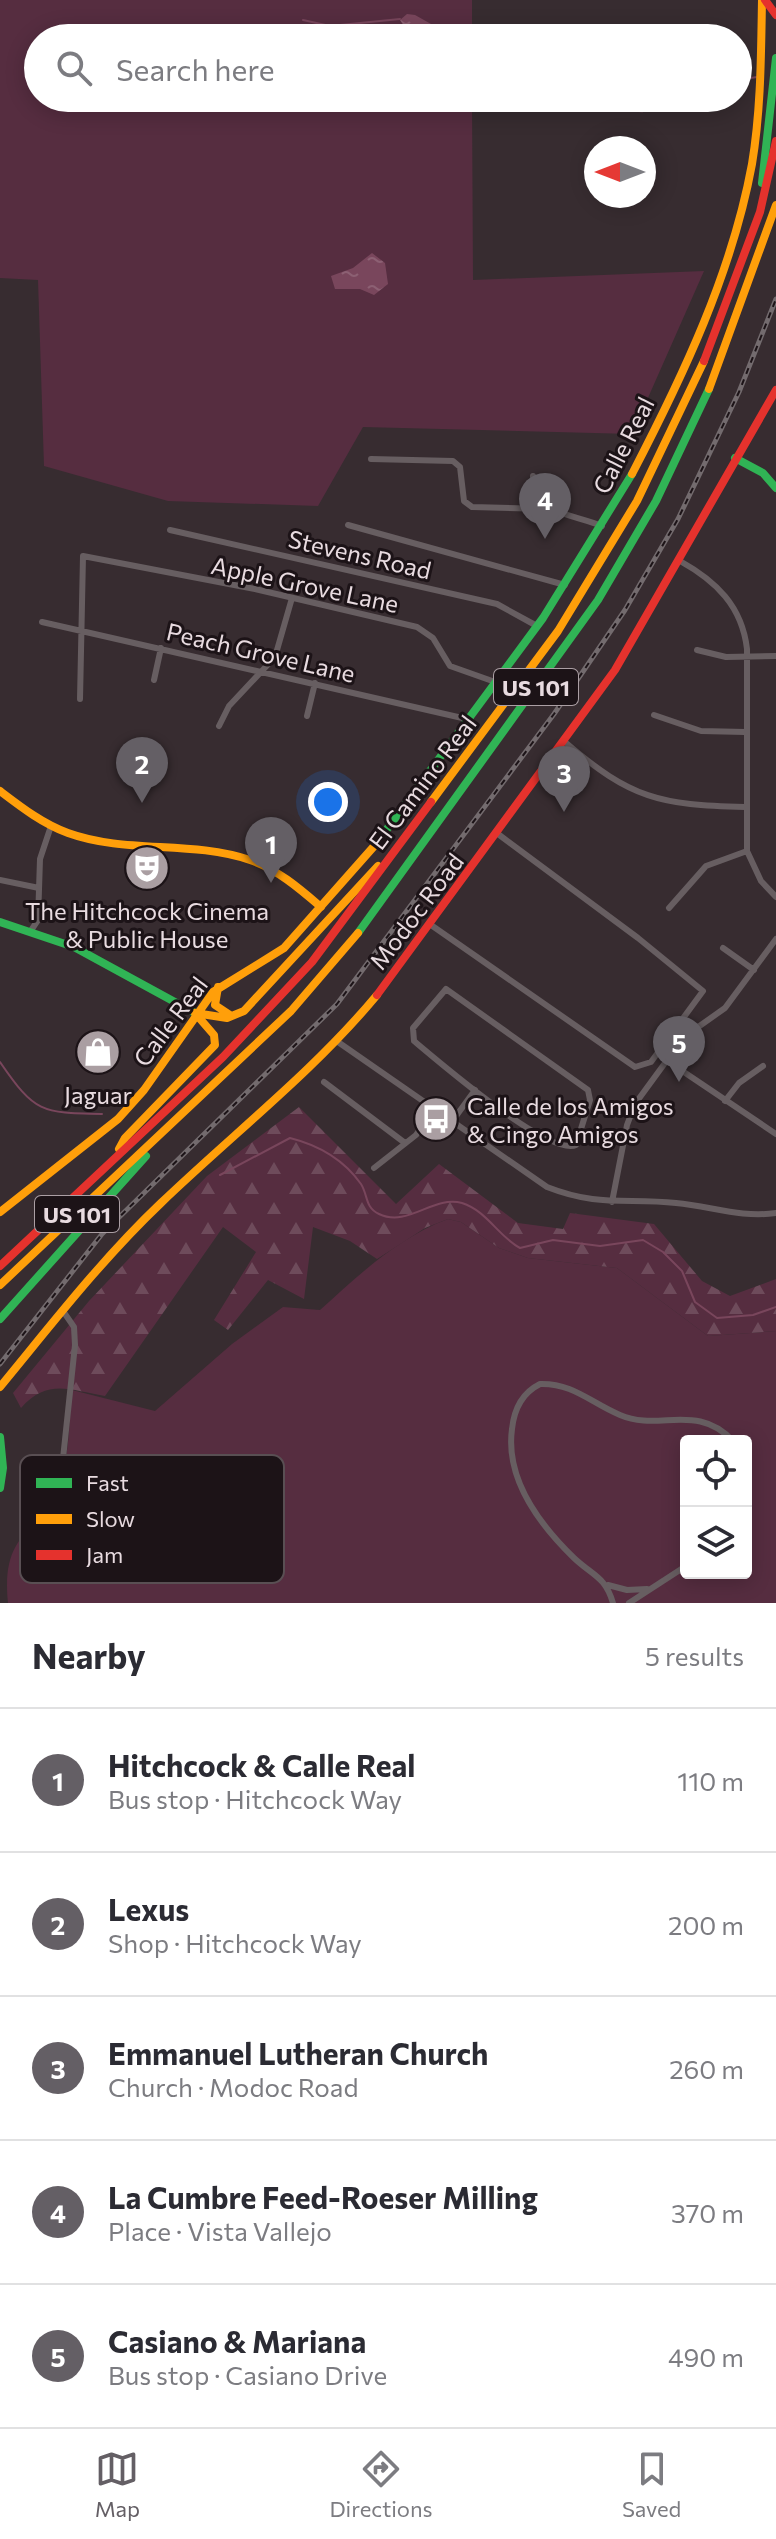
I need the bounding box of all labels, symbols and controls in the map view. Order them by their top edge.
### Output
search box [24,24,752,112]
icon: search [52,46,96,90]
text: Search here [116,50,275,87]
north arrow [584,136,656,208]
street label: Calle Real [586,392,660,498]
pin: 4 [519,473,571,539]
street label: Stevens Road [286,523,434,585]
street label: Apple Grove Lane [209,550,401,618]
street label: Peach Grove Lane [164,616,358,688]
road number: US 101 [494,669,578,705]
street label: El Camino Real [362,709,482,855]
pin: 2 [116,737,168,803]
pin: 3 [538,746,590,812]
your location [308,782,348,822]
pin: 1 [245,817,297,883]
theatre icon: The Hitchcock Cinema & Public House [123,844,171,892]
street label: Modoc Road [363,847,469,975]
place label: The Hitchcock Cinema & Public House [25,896,269,953]
street label: Calle Real [127,970,213,1072]
pin: 5 [653,1016,705,1082]
shop icon: Jaguar [74,1028,122,1076]
place label: Jaguar [64,1080,132,1109]
place label: Calle de los Amigos & Cingo Amigos [467,1091,674,1148]
bus stop icon: Calle de los Amigos & Cingo Amigos [412,1095,460,1143]
road number: US 101 [35,1196,119,1232]
map controls [680,1435,752,1579]
button: locate [680,1435,752,1507]
legend [20,1455,284,1583]
text: Fast [86,1469,129,1496]
text: Slow [86,1505,135,1532]
button: layers [680,1507,752,1579]
text: Jam [86,1541,123,1568]
text: Nearby [32,1634,146,1676]
text: 5 results [645,1640,744,1671]
text: Hitchcock & Calle Real [108,1746,416,1783]
text: 1 [52,1765,64,1796]
text: 110 m [677,1765,744,1796]
text: Bus stop · Hitchcock Way [108,1783,402,1814]
text: Lexus [108,1890,189,1927]
text: 2 [51,1909,65,1940]
text: 200 m [668,1909,744,1940]
text: Shop · Hitchcock Way [108,1927,362,1958]
text: Emmanuel Lutheran Church [108,2034,488,2071]
text: 3 [50,2053,66,2084]
text: 260 m [669,2053,744,2084]
text: Church · Modoc Road [108,2071,358,2102]
text: La Cumbre Feed-Roeser Milling [108,2178,538,2215]
text: 4 [50,2197,66,2228]
text: 370 m [671,2197,744,2228]
text: Place · Vista Vallejo [108,2215,332,2246]
text: Casiano & Mariana [108,2322,366,2359]
text: 5 [50,2341,66,2372]
text: 490 m [668,2341,744,2372]
text: Bus stop · Casiano Drive [108,2359,387,2390]
tab: Map [95,2447,140,2522]
tab: Directions [329,2447,433,2522]
tab: Saved [622,2447,681,2522]

